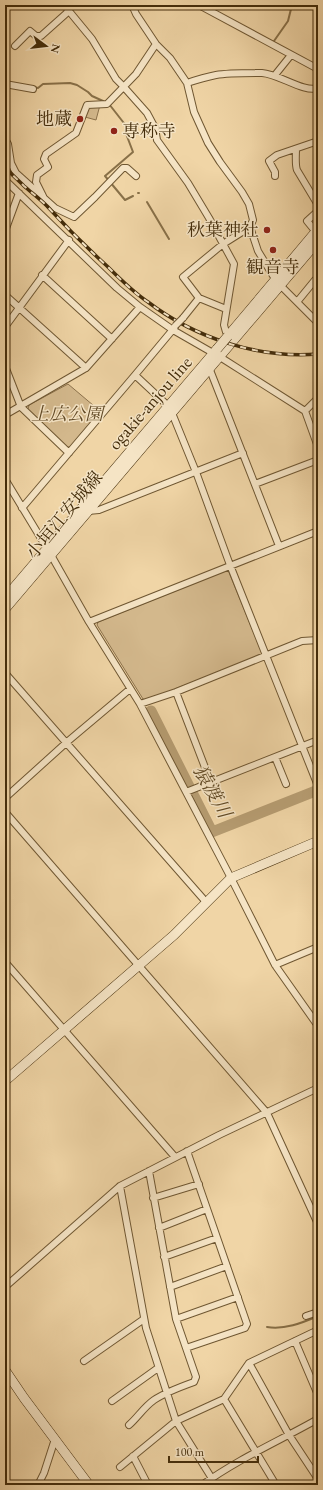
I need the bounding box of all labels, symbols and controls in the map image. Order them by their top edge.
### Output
north arrow [26,26,66,66]
text: N [48,42,64,55]
place label: 地蔵 [36,107,72,130]
marker: 地蔵 [75,114,85,124]
place label: 専称寺 [122,119,176,142]
marker: 専称寺 [109,126,119,136]
place label: 秋葉神社 [187,218,259,241]
marker: 秋葉神社 [262,225,272,235]
marker: 観音寺 [268,245,278,255]
place label: 観音寺 [246,255,300,278]
street label: ogakie-anjou line [103,351,197,454]
park label: 上広公園 [31,402,106,425]
street label: 小垣江安城線 [20,466,107,563]
water label: 猿渡川 [188,760,238,824]
scale bar [169,1438,258,1464]
text: 100 m [175,1444,205,1460]

